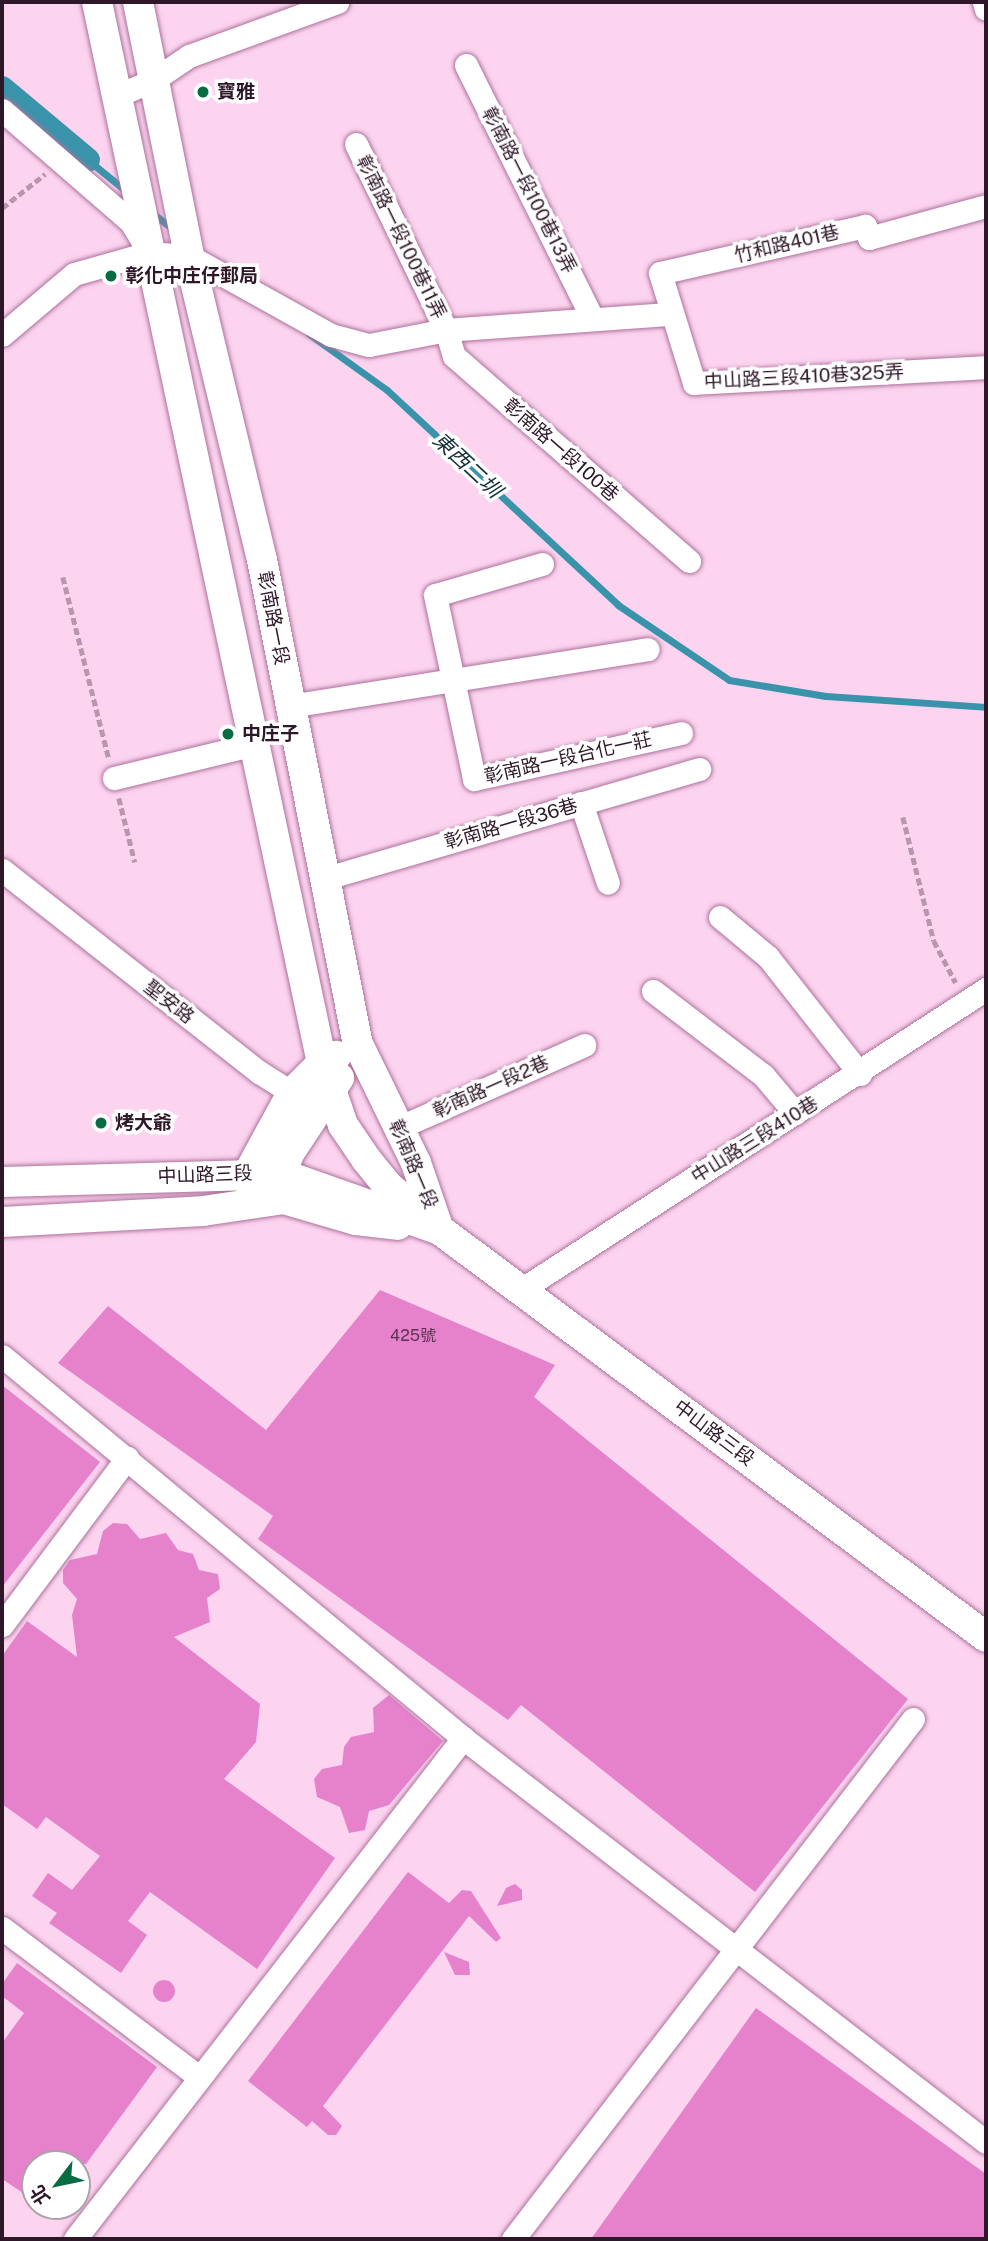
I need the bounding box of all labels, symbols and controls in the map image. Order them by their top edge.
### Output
place label: 寶雅 [217,81,255,103]
marker: 寶雅 [195,84,211,100]
street label: 彰南路一段100巷13弄 [477,103,581,277]
street label: 彰南路一段100巷11弄 [351,151,451,323]
street label: 竹和路401巷 [732,221,842,267]
place label: 彰化中庄仔郵局 [125,265,258,287]
marker: 彰化中庄仔郵局 [103,268,119,284]
street label: 中山路三段410巷325弄 [704,360,904,394]
street label: 彰南路一段100巷 [499,394,623,506]
water label: 東西二圳 [428,427,506,503]
street label: 彰南路一段 [253,569,293,667]
place label: 中庄子 [242,723,299,745]
marker: 中庄子 [220,726,236,742]
street label: 彰南路一段台化一莊 [482,728,654,788]
street label: 彰南路一段36巷 [442,794,580,854]
street label: 聖安路 [140,975,198,1029]
street label: 彰南路一段2巷 [429,1051,553,1123]
street label: 中山路三段410巷 [687,1092,823,1188]
place label: 烤大爺 [115,1112,172,1134]
marker: 烤大爺 [93,1115,109,1131]
street label: 彰南路一段 [384,1116,442,1212]
street label: 中山路三段 [157,1162,253,1188]
house number: 425號 [390,1326,436,1346]
street label: 中山路三段 [669,1395,759,1471]
north arrow [21,2150,91,2220]
text: 北 [26,2181,54,2209]

